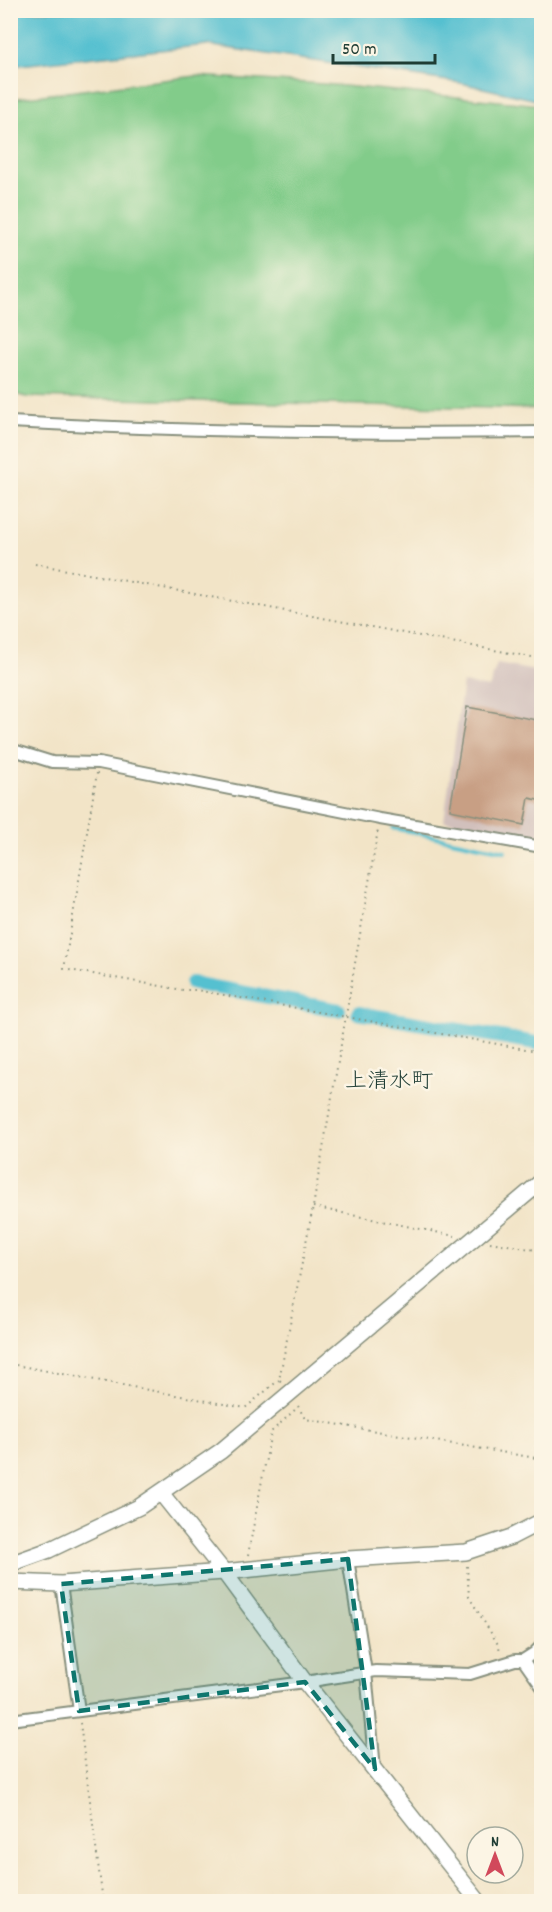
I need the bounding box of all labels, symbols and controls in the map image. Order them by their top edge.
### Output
scale bar [333,27,435,65]
text: 50 m [342,38,377,63]
district label: 上清水町 [345,1067,433,1098]
north arrow [465,1825,525,1885]
text: N [491,1831,499,1854]

